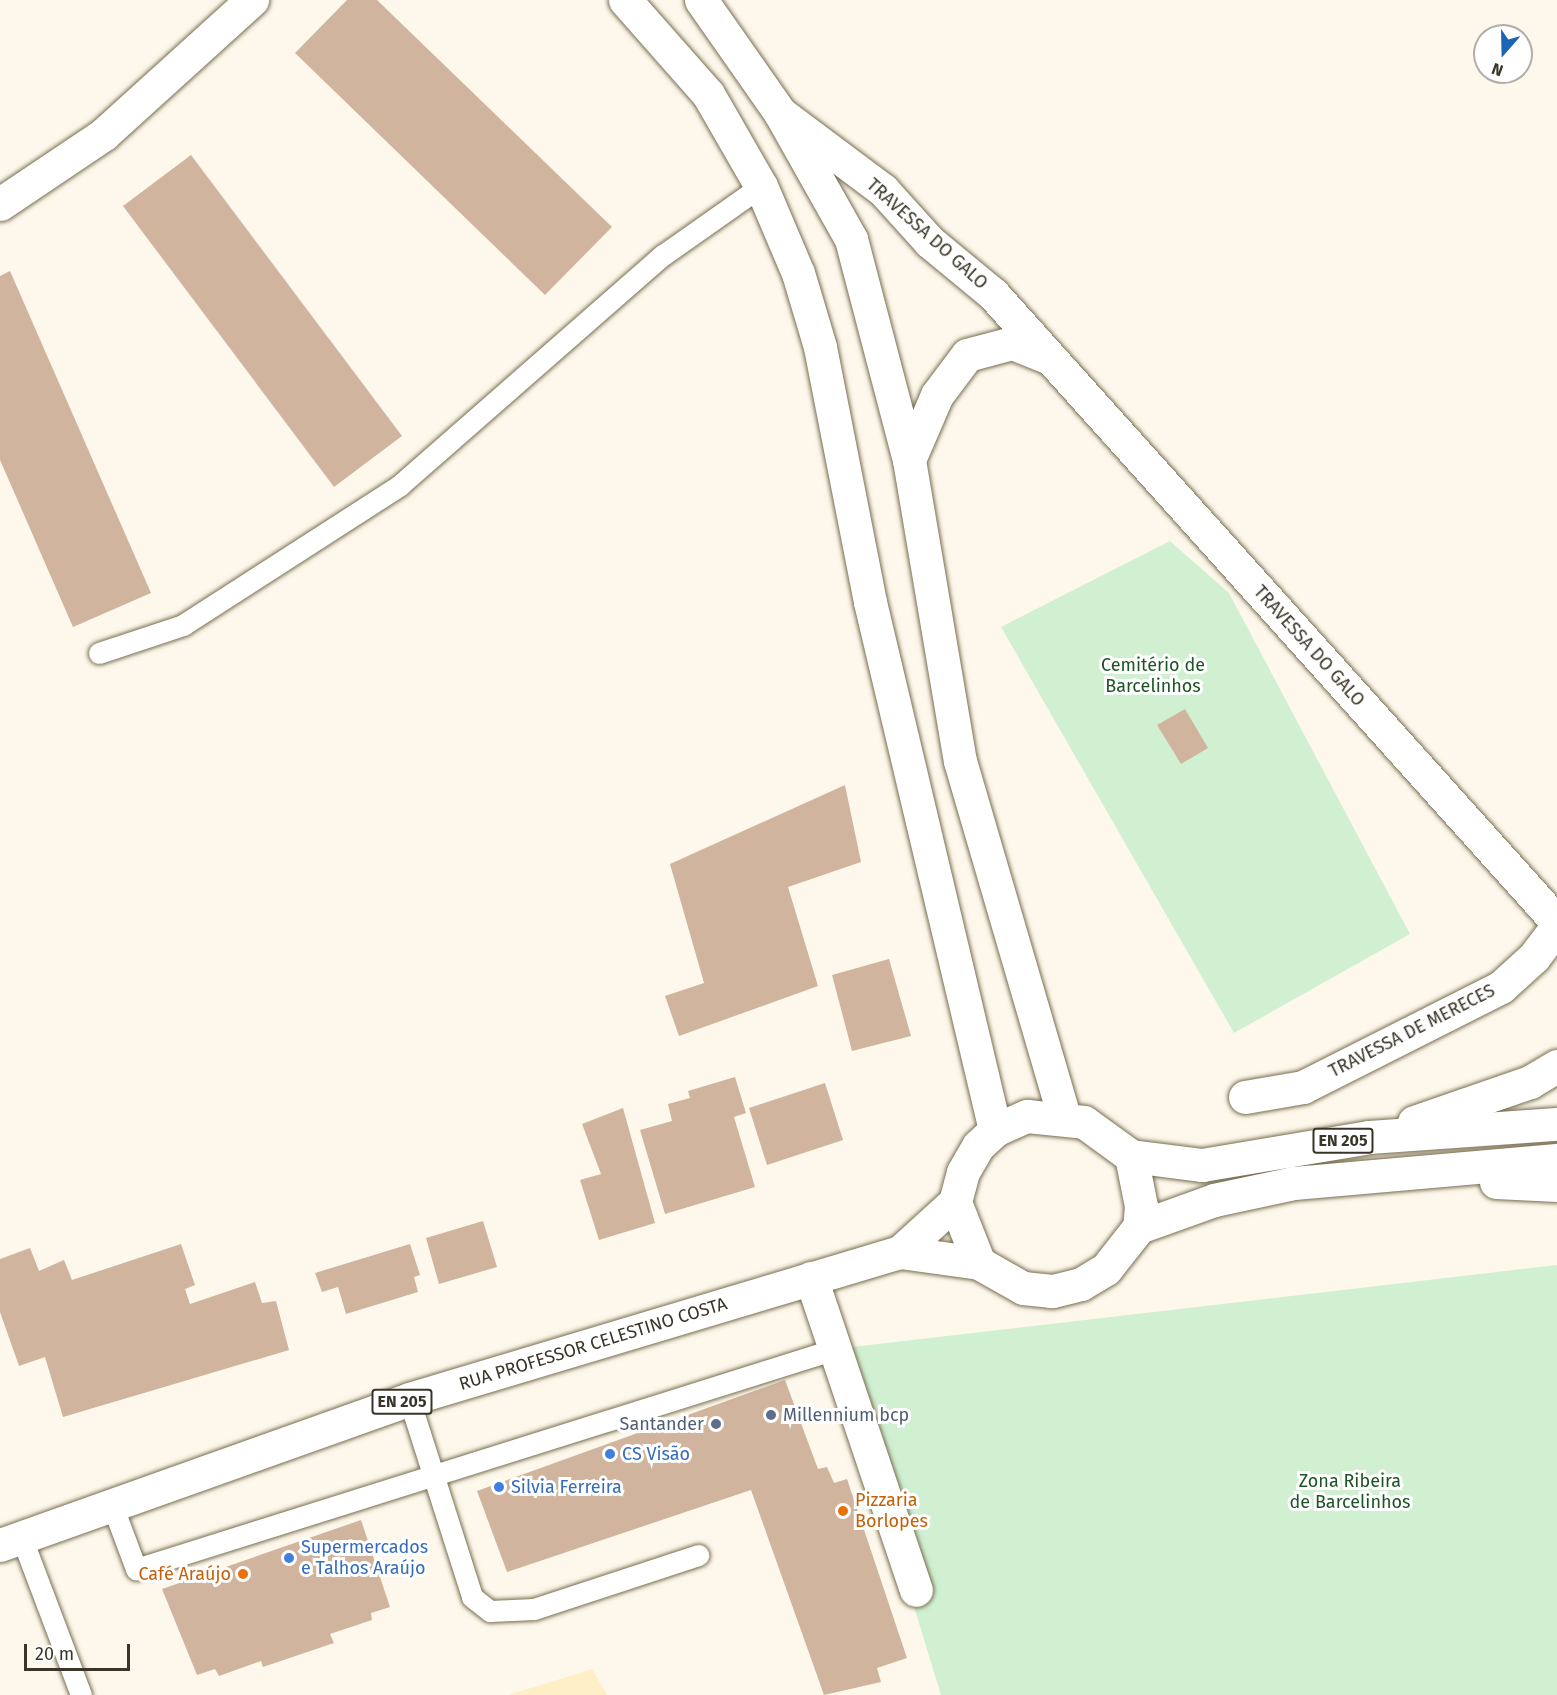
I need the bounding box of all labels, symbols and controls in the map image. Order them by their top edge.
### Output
north arrow [1473,24,1533,84]
text: N [1489,59,1506,80]
street label: TRAVESSA DO GALO [862,174,992,294]
street label: TRAVESSA DO GALO [1249,581,1369,711]
park label: Cemitério de Barcelinhos [1101,655,1205,698]
street label: TRAVESSA DE MERECES [1325,980,1499,1082]
road number: EN 205 [1312,1128,1374,1154]
street label: RUA PROFESSOR CELESTINO COSTA [456,1293,730,1395]
road number: EN 205 [370,1389,434,1415]
place label: Millennium bcp [783,1404,909,1426]
marker: Millennium bcp [764,1408,778,1422]
place label: Santander [620,1413,704,1435]
marker: Santander [709,1417,723,1431]
place label: CS Visão [622,1443,690,1465]
marker: CS Visão [603,1447,617,1461]
park label: Zona Ribeira de Barcelinhos [1290,1471,1410,1514]
place label: Silvia Ferreira [511,1476,622,1498]
marker: Silvia Ferreira [492,1480,506,1494]
place label: Pizzaria Borlopes [855,1490,928,1532]
marker: Pizzaria Borlopes [836,1504,850,1518]
place label: Supermercados e Talhos Araújo [301,1537,428,1580]
marker: Supermercados e Talhos Araújo [282,1551,296,1565]
place label: Café Araújo [138,1563,231,1585]
marker: Café Araújo [236,1567,250,1581]
scale bar [27,1632,134,1670]
text: 20 m [35,1643,74,1665]

